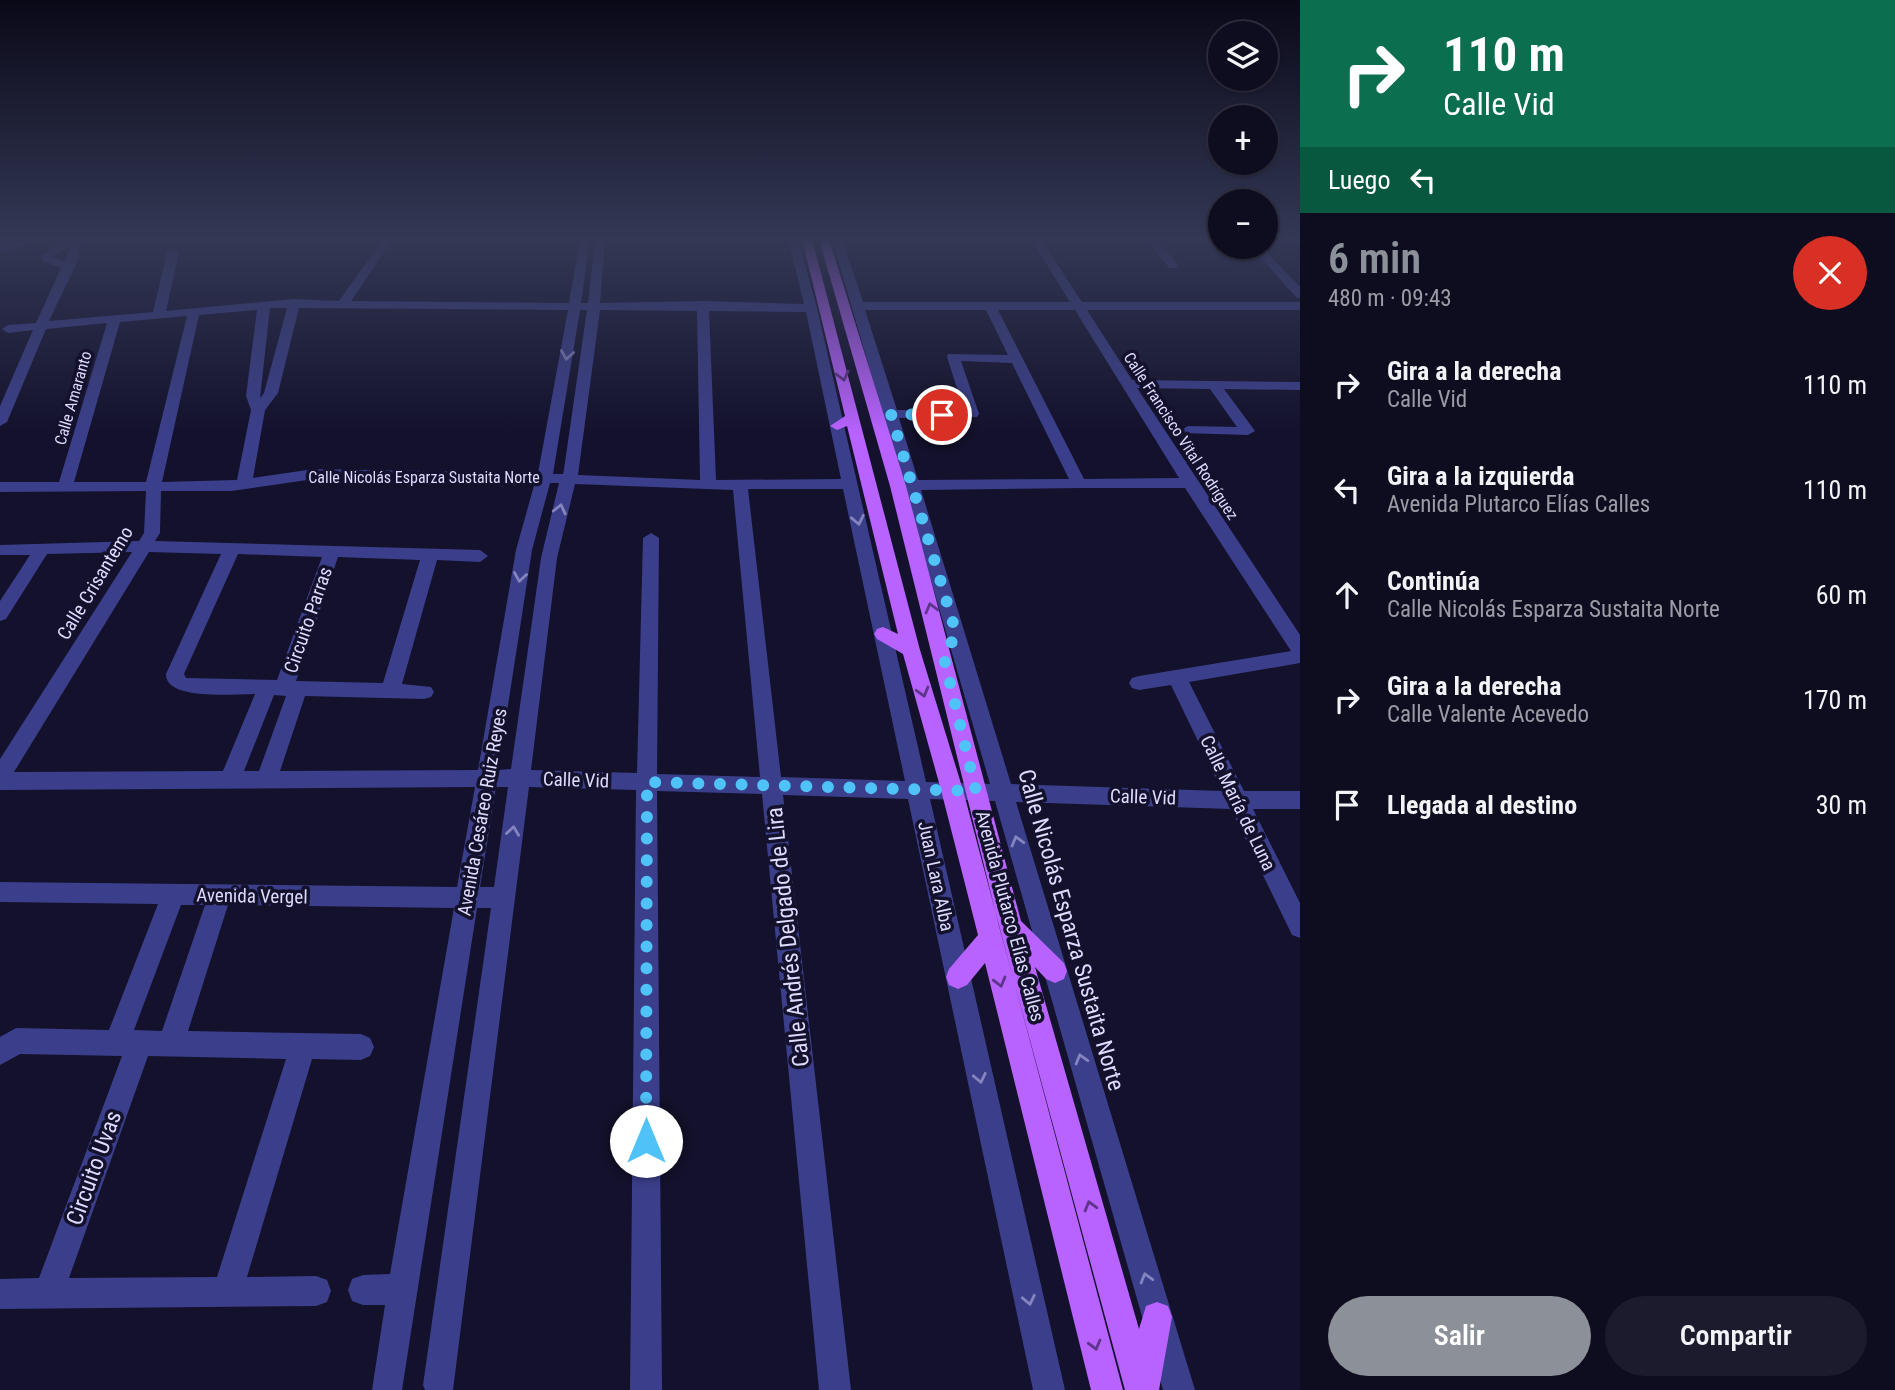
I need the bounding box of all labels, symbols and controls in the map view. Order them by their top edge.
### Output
map controls [1208,21,1278,259]
button: layers [1208,21,1278,91]
text: 110 m [1443,26,1565,83]
icon: right [1328,28,1419,119]
text: Calle Vid [1443,85,1555,123]
button: + [1208,105,1278,175]
icon: left [1404,161,1442,199]
text: Luego [1328,165,1390,195]
button: − [1208,189,1278,259]
text: 6 min [1328,234,1421,283]
button: close [1793,236,1867,310]
text: 480 m · 09:43 [1328,285,1452,312]
street label: Calle Amaranto [51,349,95,447]
one-way arrow [560,349,575,361]
street label: Calle Francisco Vital Rodríguez [1120,349,1242,523]
text: Gira a la derecha [1387,356,1561,386]
icon: right [1328,366,1366,404]
one-way arrow [834,370,849,382]
text: 110 m [1803,370,1867,400]
pin [912,385,972,445]
text: Calle Vid [1387,386,1467,413]
icon: arrive [923,396,961,434]
text: Gira a la izquierda [1387,461,1575,491]
street label: Calle Nicolás Esparza Sustaita Norte [308,468,540,487]
icon: left [1328,471,1366,509]
text: 110 m [1803,475,1867,505]
text: Avenida Plutarco Elías Calles [1387,491,1650,518]
one-way arrow [551,503,566,515]
one-way arrow [849,514,864,526]
street label: Calle Crisantemo [52,522,138,644]
street label: Circuito Parras [279,564,337,676]
text: Continúa [1387,566,1480,596]
one-way arrow [513,571,528,583]
icon: ahead [1328,576,1366,614]
text: 60 m [1816,580,1867,610]
text: Calle Nicolás Esparza Sustaita Norte [1387,596,1720,623]
one-way arrow [924,602,939,614]
text: Gira a la derecha [1387,671,1561,701]
icon: right [1328,681,1366,719]
one-way arrow [915,685,930,697]
text: 170 m [1803,685,1867,715]
text: Calle Valente Acevedo [1387,701,1589,728]
street label: Avenida Cesáreo Ruiz Reyes [452,706,512,918]
street label: Calle María de Luna [1195,732,1281,874]
street label: Calle Nicolás Esparza Sustaita Norte [1012,766,1130,1094]
street label: Calle Vid [542,767,610,793]
street label: Calle Vid [1109,784,1177,810]
icon: arrive [1328,786,1366,824]
text: Llegada al destino [1387,790,1577,820]
text: 30 m [1816,790,1867,820]
street label: Calle Andrés Delgado de Lira [761,806,815,1068]
street label: Avenida Plutarco Elías Calles [971,808,1049,1024]
street label: Juan Lara Alba [913,819,959,933]
one-way arrow [505,825,520,836]
one-way arrow [1011,835,1025,847]
street label: Avenida Vergel [196,884,308,908]
one-way arrow [992,976,1006,988]
one-way arrow [1075,1054,1090,1066]
one-way arrow [972,1072,987,1084]
position arrow [609,1104,683,1178]
street label: Circuito Uvas [61,1107,127,1229]
one-way arrow [1083,1201,1098,1213]
one-way arrow [1139,1272,1154,1284]
one-way arrow [1021,1294,1036,1306]
button: Salir [1328,1296,1591,1376]
button: Compartir [1605,1296,1867,1376]
one-way arrow [1087,1339,1101,1351]

